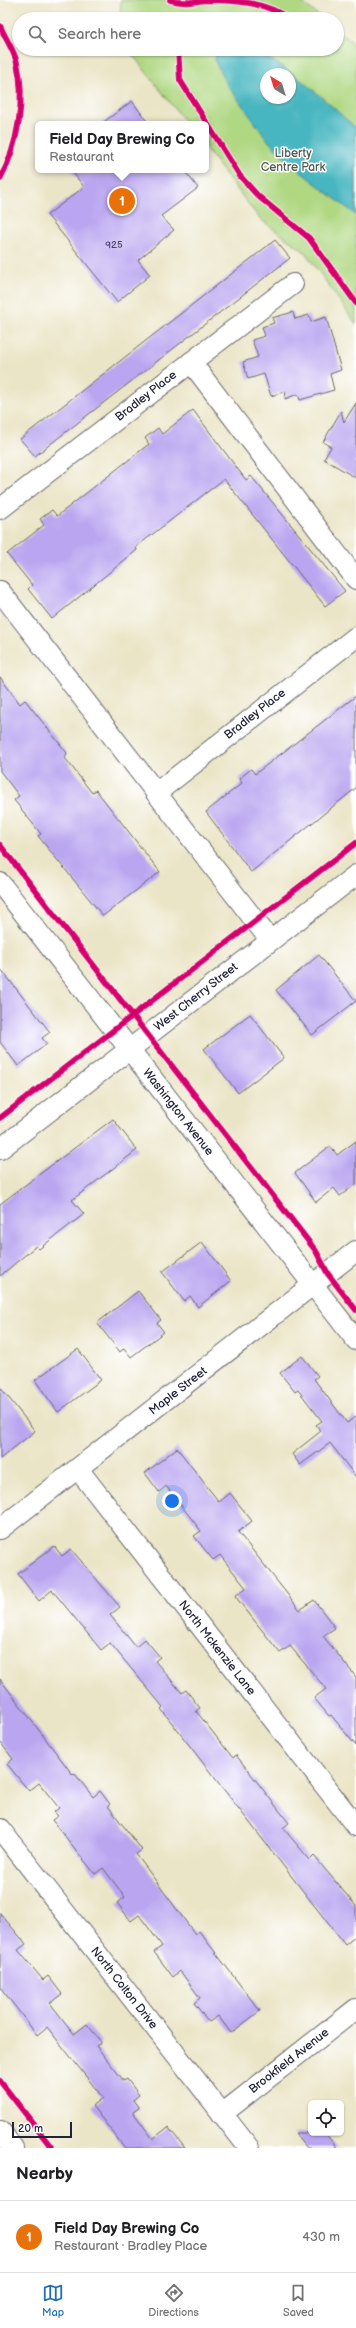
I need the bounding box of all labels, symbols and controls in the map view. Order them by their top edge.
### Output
search box [12,12,344,56]
icon: search [26,23,48,45]
text: Search here [58,25,141,44]
north arrow [260,68,296,104]
popup [35,121,209,173]
text: Field Day Brewing Co [49,130,195,149]
park label: Liberty Centre Park [261,146,325,175]
text: Restaurant [49,149,114,165]
pin: 1 [109,186,135,216]
house number: 925 [105,239,123,251]
street label: Bradley Place [112,367,180,425]
street label: Bradley Place [221,685,289,743]
street label: West Cherry Street [151,959,241,1034]
street label: Washington Avenue [139,1065,217,1159]
street label: Maple Street [146,1363,210,1418]
your location [162,1491,182,1511]
street label: North Mckenzie Lane [175,1598,259,1698]
street label: North Colton Drive [87,1944,161,2032]
street label: Brookfield Avenue [246,2025,332,2097]
map controls [308,2100,344,2136]
button: locate [308,2100,344,2136]
scale bar [12,2120,72,2139]
text: 20 m [18,2122,43,2135]
text: Nearby [16,2164,73,2184]
text: Field Day Brewing Co [54,2219,199,2238]
text: 1 [26,2229,32,2245]
text: 430 m [302,2229,340,2245]
text: Restaurant · Bradley Place [54,2238,207,2254]
tab: Map [42,2282,64,2319]
tab: Directions [148,2282,199,2319]
tab: Saved [283,2282,314,2319]

